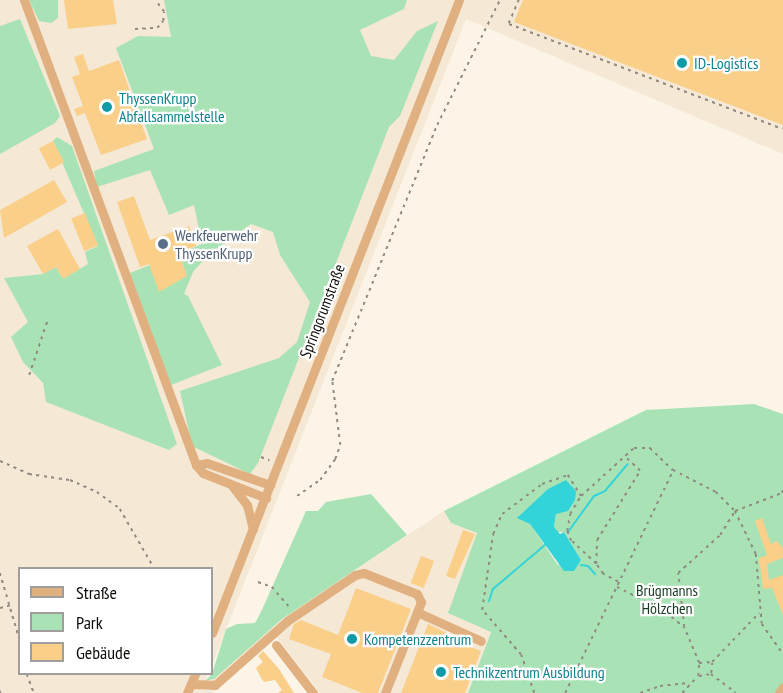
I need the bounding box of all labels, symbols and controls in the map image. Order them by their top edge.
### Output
place label: ID-Logistics [694,53,758,73]
marker: ID-Logistics [675,56,689,70]
place label: ThyssenKrupp Abfallsammelstelle [119,88,225,126]
marker: ThyssenKrupp Abfallsammelstelle [100,100,114,114]
place label: Werkfeuerwehr ThyssenKrupp [175,225,258,263]
marker: Werkfeuerwehr ThyssenKrupp [156,237,170,251]
street label: Springorumstraße [295,261,349,361]
legend [18,567,213,675]
park label: Brügmanns Hölzchen [636,580,698,618]
text: Straße [76,581,117,604]
text: Park [76,611,103,634]
place label: Kompetenzzentrum [364,629,471,649]
marker: Kompetenzzentrum [345,632,359,646]
text: Gebäude [76,641,130,664]
place label: Technikzentrum Ausbildung [453,662,605,682]
marker: Technikzentrum Ausbildung [434,665,448,679]

